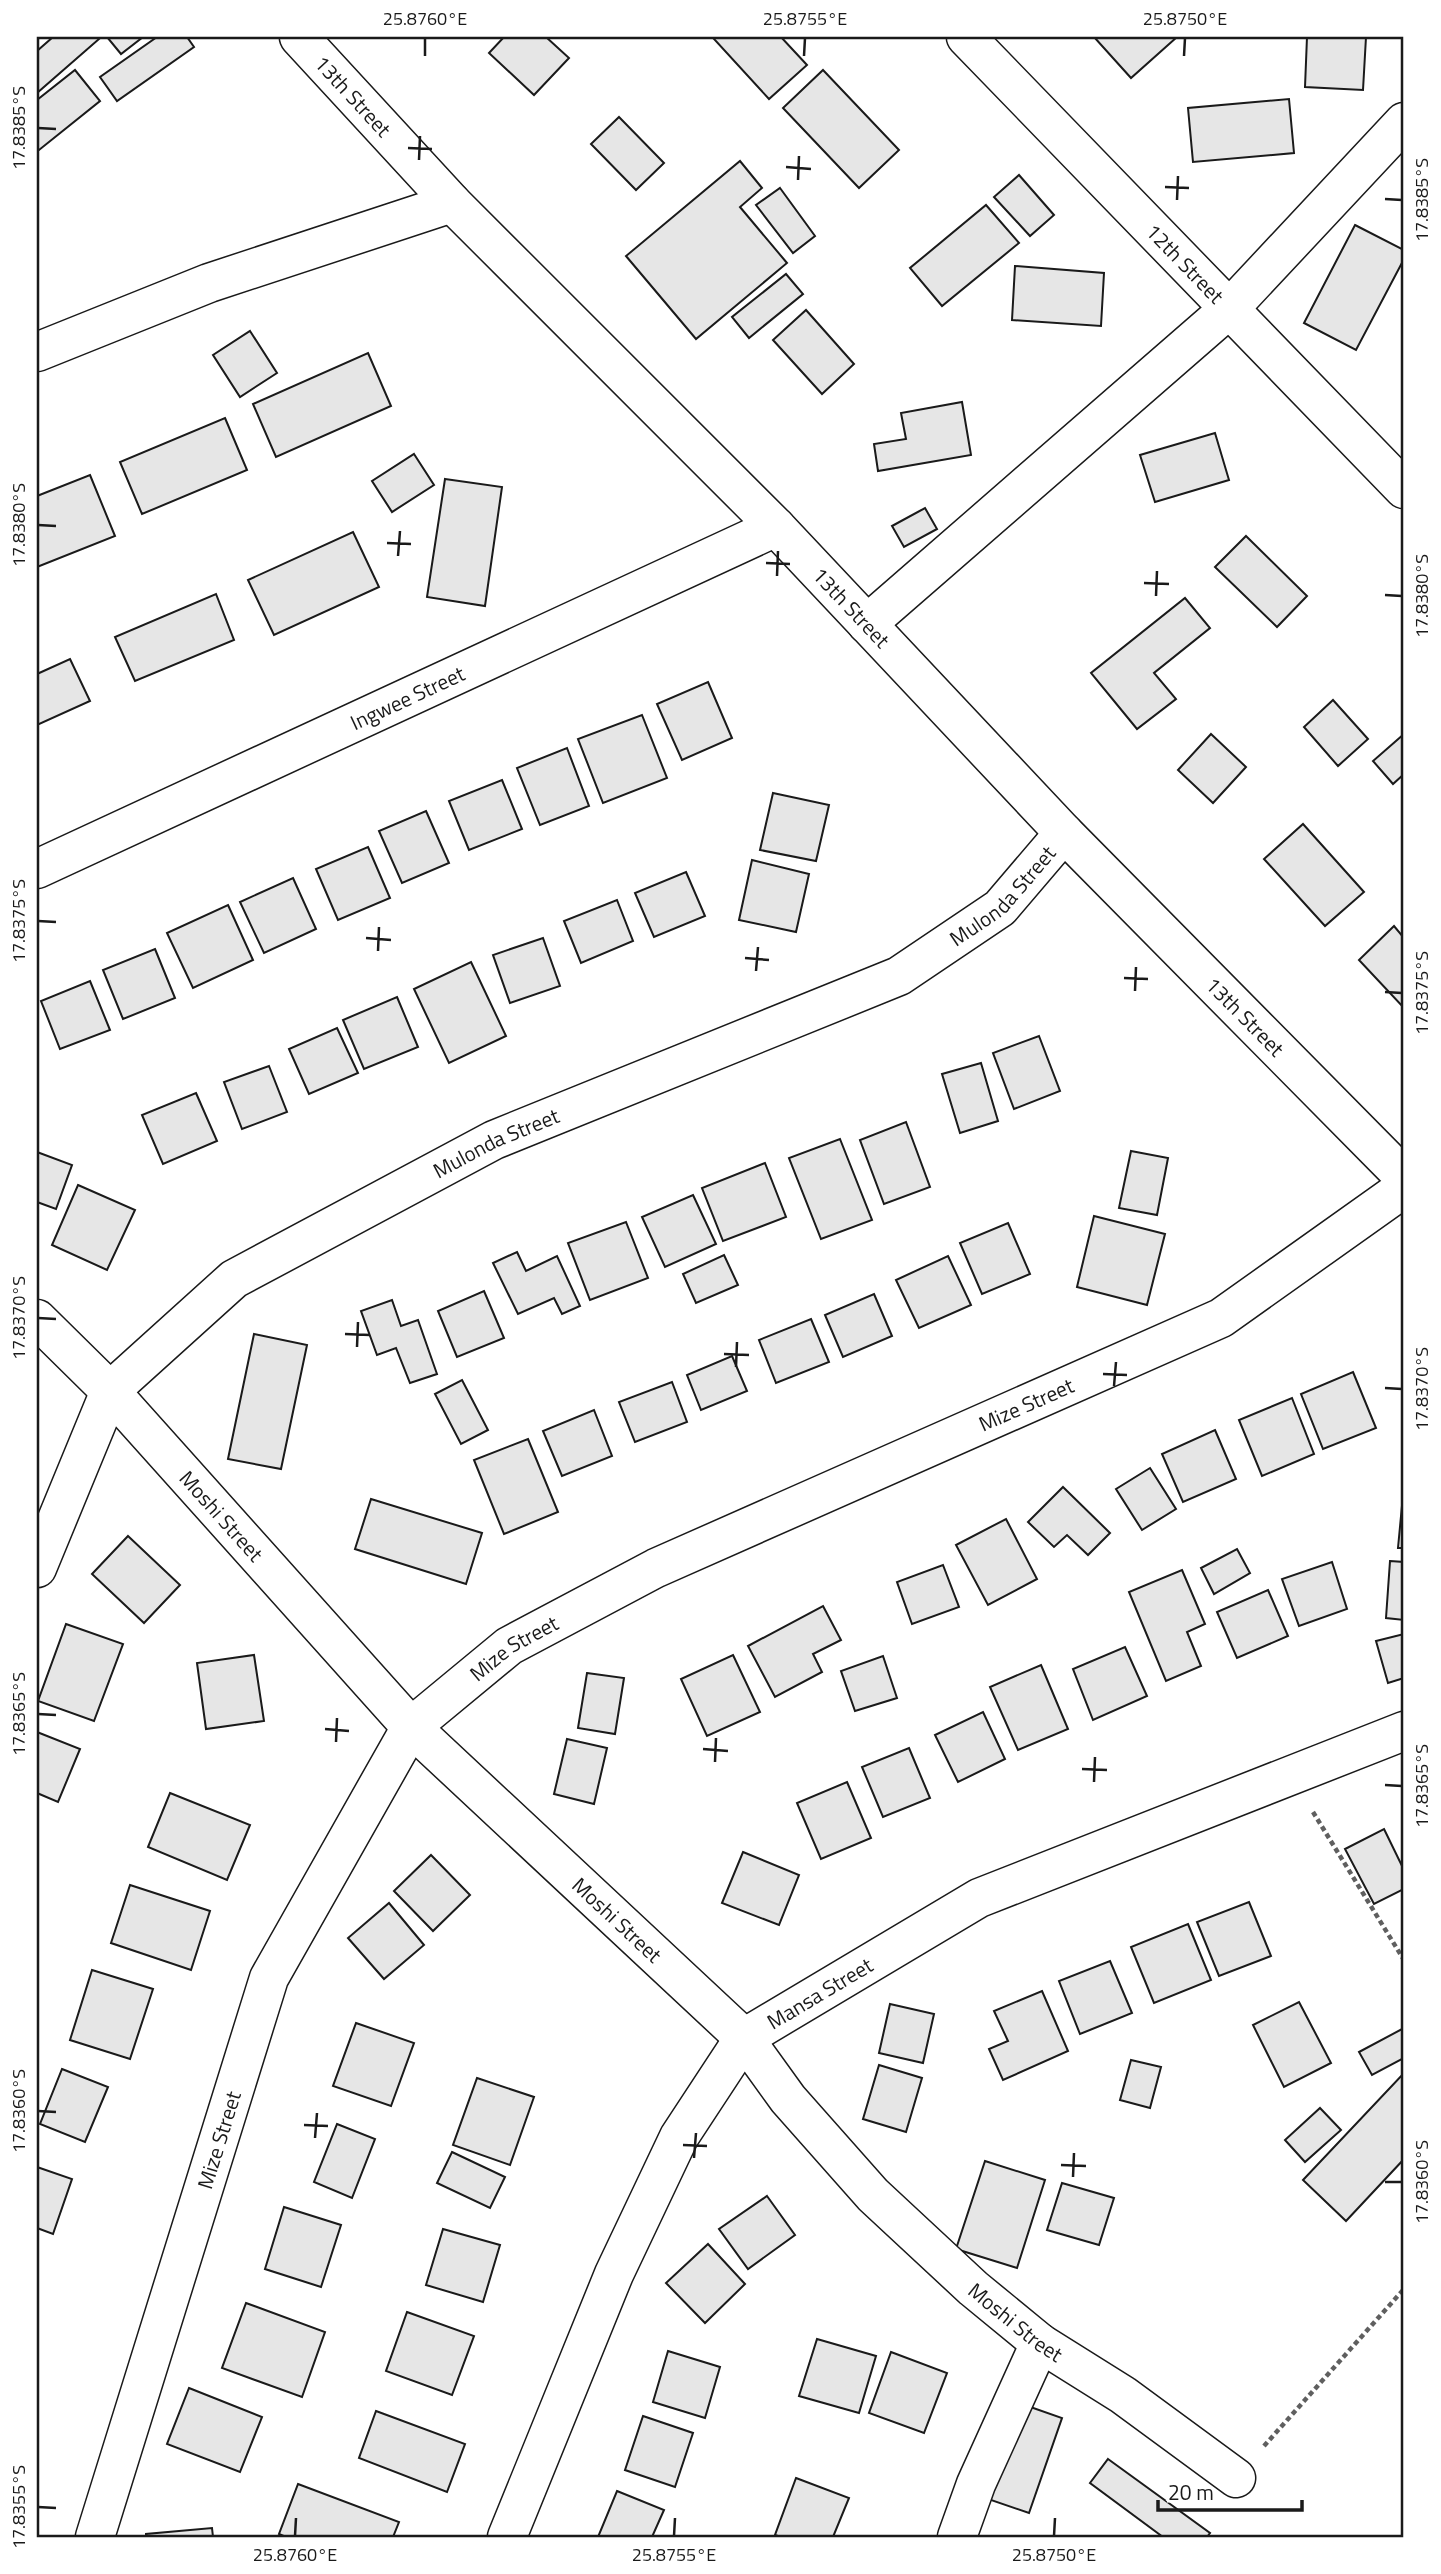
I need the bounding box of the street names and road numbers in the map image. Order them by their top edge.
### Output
street label: 13th Street [307,48,400,144]
street label: 12th Street [1139,216,1232,311]
street label: 13th Street [805,559,898,655]
street label: Ingwee Street [345,657,470,738]
street label: Mulonda Street [943,838,1063,954]
street label: 13th Street [1198,969,1293,1064]
street label: Mulonda Street [427,1099,564,1186]
street label: Mize Street [973,1369,1079,1439]
street label: Moshi Street [172,1463,272,1569]
street label: Mize Street [462,1606,564,1689]
street label: Moshi Street [565,1869,670,1970]
street label: Mansa Street [760,1949,879,2037]
street label: Mize Street [188,2086,249,2193]
street label: Moshi Street [961,2274,1070,2370]

